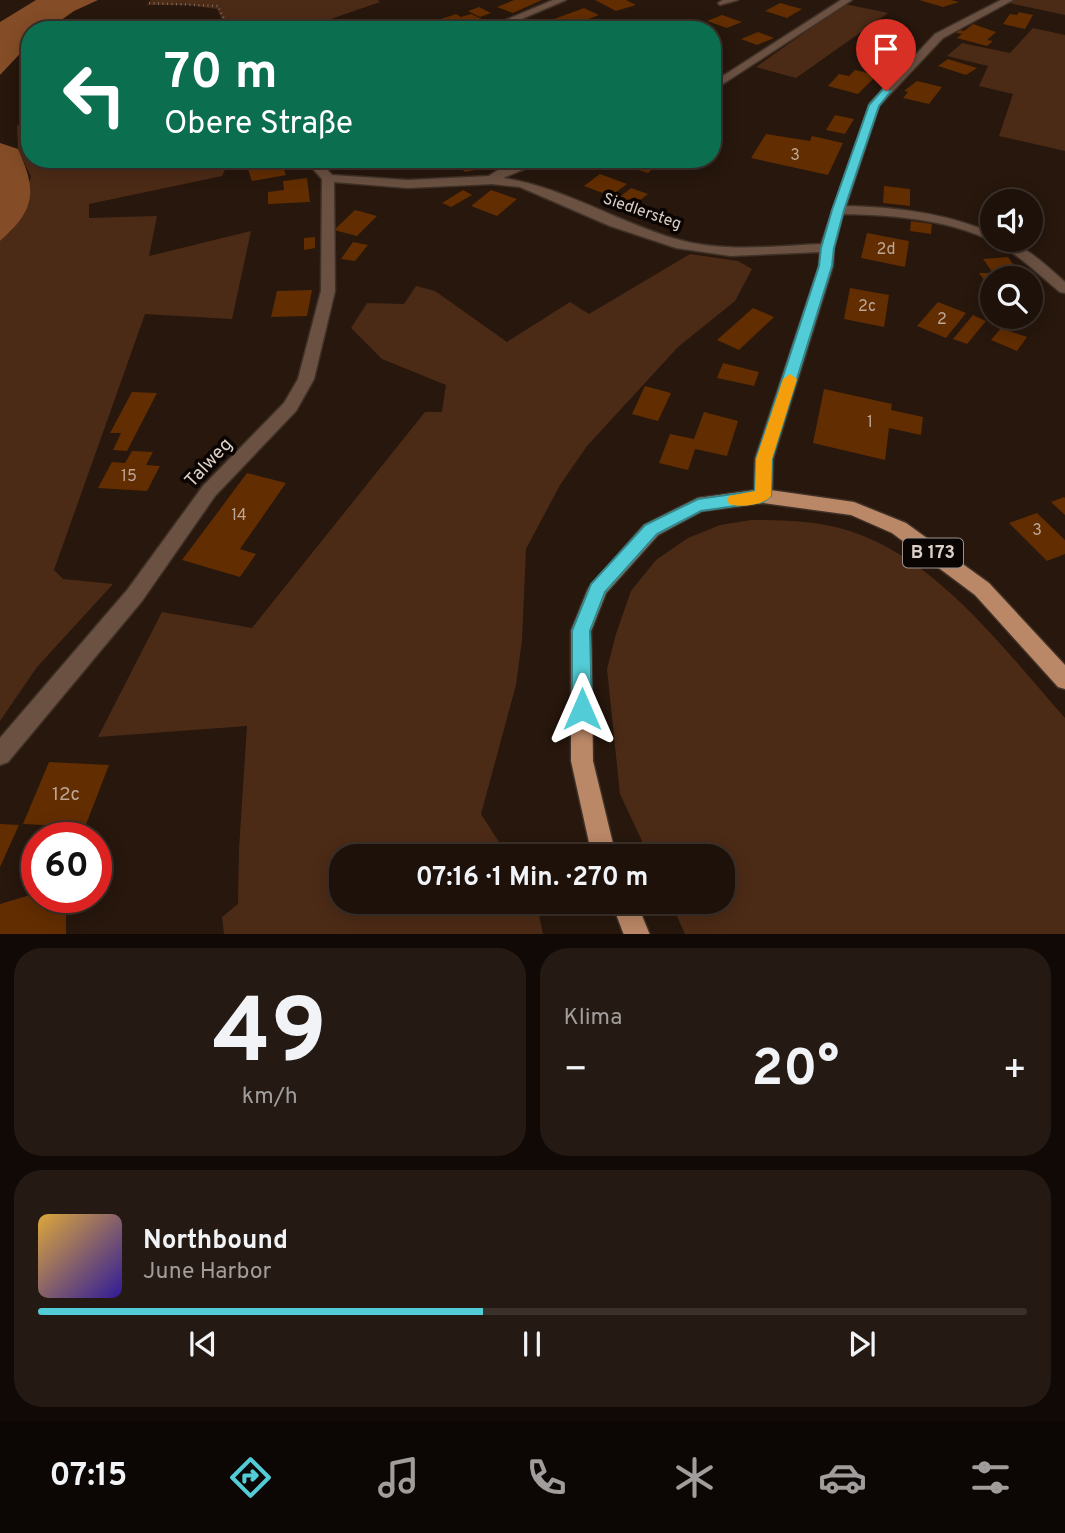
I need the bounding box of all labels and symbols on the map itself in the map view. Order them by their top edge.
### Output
pin [856,19,916,91]
house number: 3 [790,146,800,166]
street label: Siedlersteg [600,189,684,235]
house number: 2d [877,240,895,260]
house number: 2c [858,297,876,317]
house number: 2 [937,310,947,330]
house number: 1 [867,413,873,433]
street label: Talweg [180,433,238,493]
house number: 15 [121,467,137,487]
house number: 14 [231,506,247,526]
house number: 3 [1032,521,1042,541]
road number: B 173 [903,538,963,568]
position arrow [545,672,619,746]
house number: 12c [52,783,80,807]
speed limit sign: 60 [21,822,112,913]

